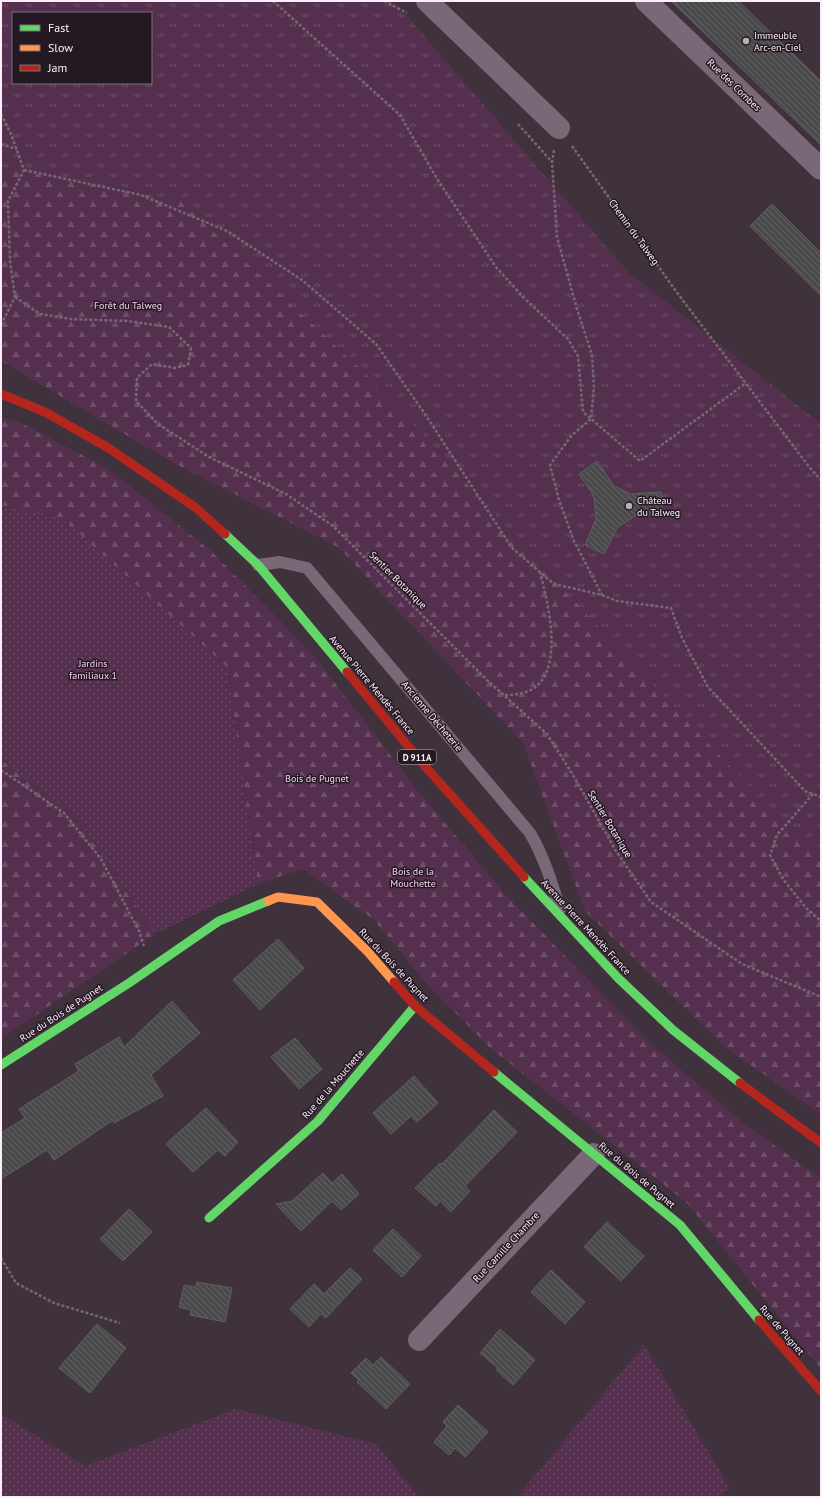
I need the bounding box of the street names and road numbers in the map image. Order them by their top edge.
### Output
street label: Rue des Combes [704,56,764,114]
street label: Chemin du Talweg [606,197,662,267]
street label: Sentier Botanique [366,548,430,612]
street label: Avenue Pierre Mendès France [327,633,417,737]
street label: Ancienne Décheterie [399,678,465,754]
road number: D 911A [398,750,436,764]
street label: Sentier Botanique [585,788,635,860]
street label: Avenue Pierre Mendès France [538,877,634,977]
street label: Rue du Bois de Pugnet [356,925,432,1005]
street label: Rue du Bois de Pugnet [17,981,105,1045]
street label: Rue de la Mouchette [299,1046,367,1122]
street label: Rue du Bois de Pugnet [596,1139,679,1211]
street label: Rue Camille Chambre [470,1209,542,1285]
street label: Rue de Pugnet [757,1302,808,1358]

